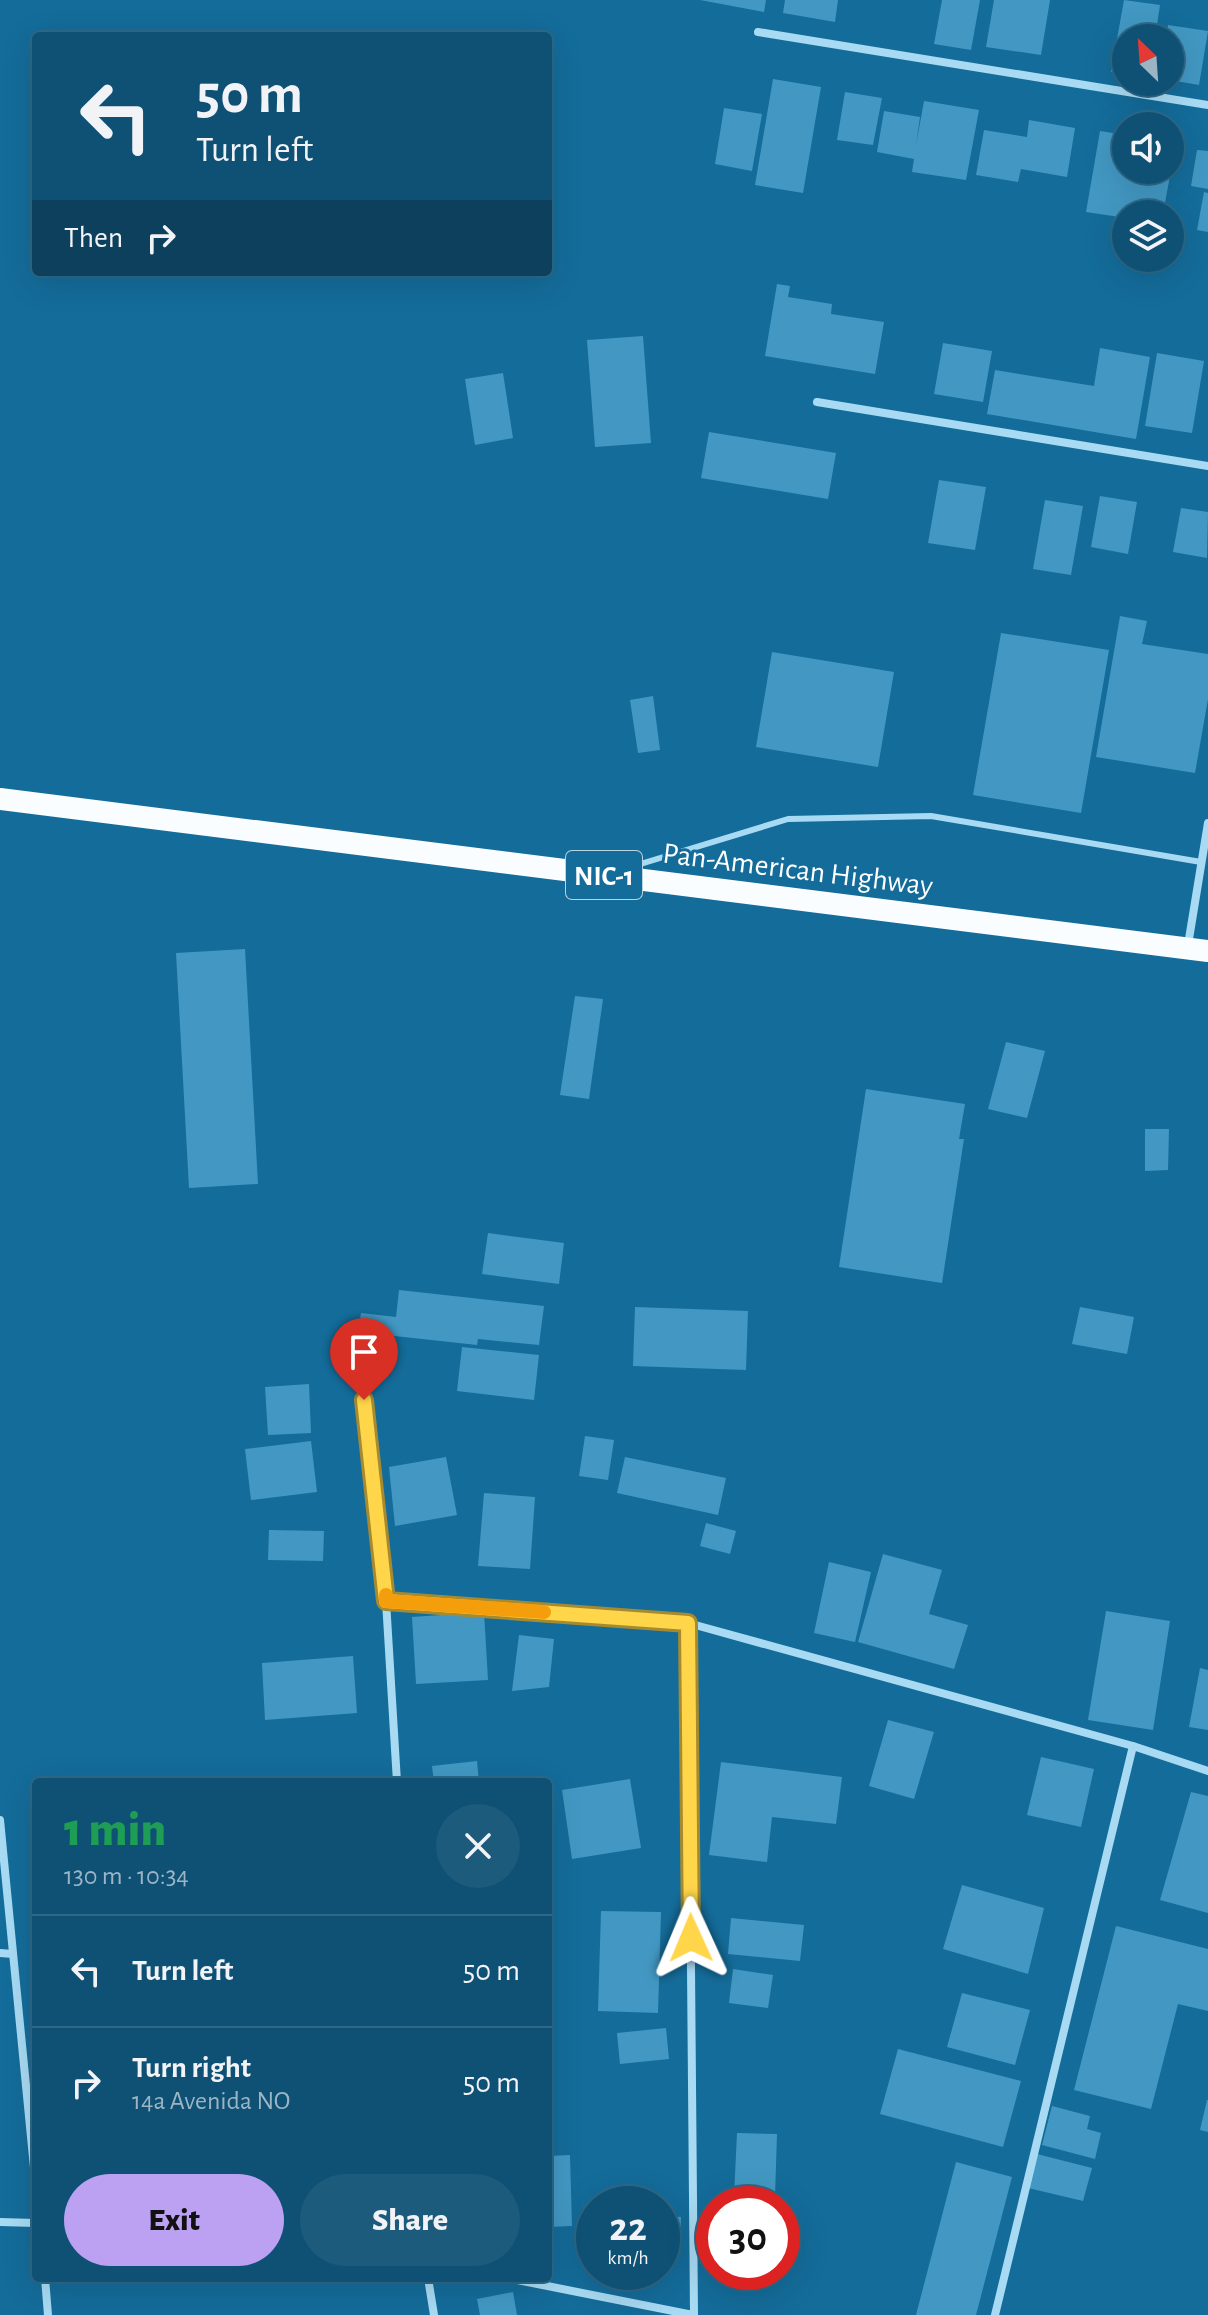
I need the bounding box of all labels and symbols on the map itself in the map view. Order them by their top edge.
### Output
north arrow [1112,24,1184,96]
street label: Pan-American Highway [661,839,935,901]
road number: NIC-1 [566,851,642,899]
pin [330,1318,398,1400]
position arrow [649,1896,733,1980]
speed limit sign: 30 [696,2186,800,2290]

